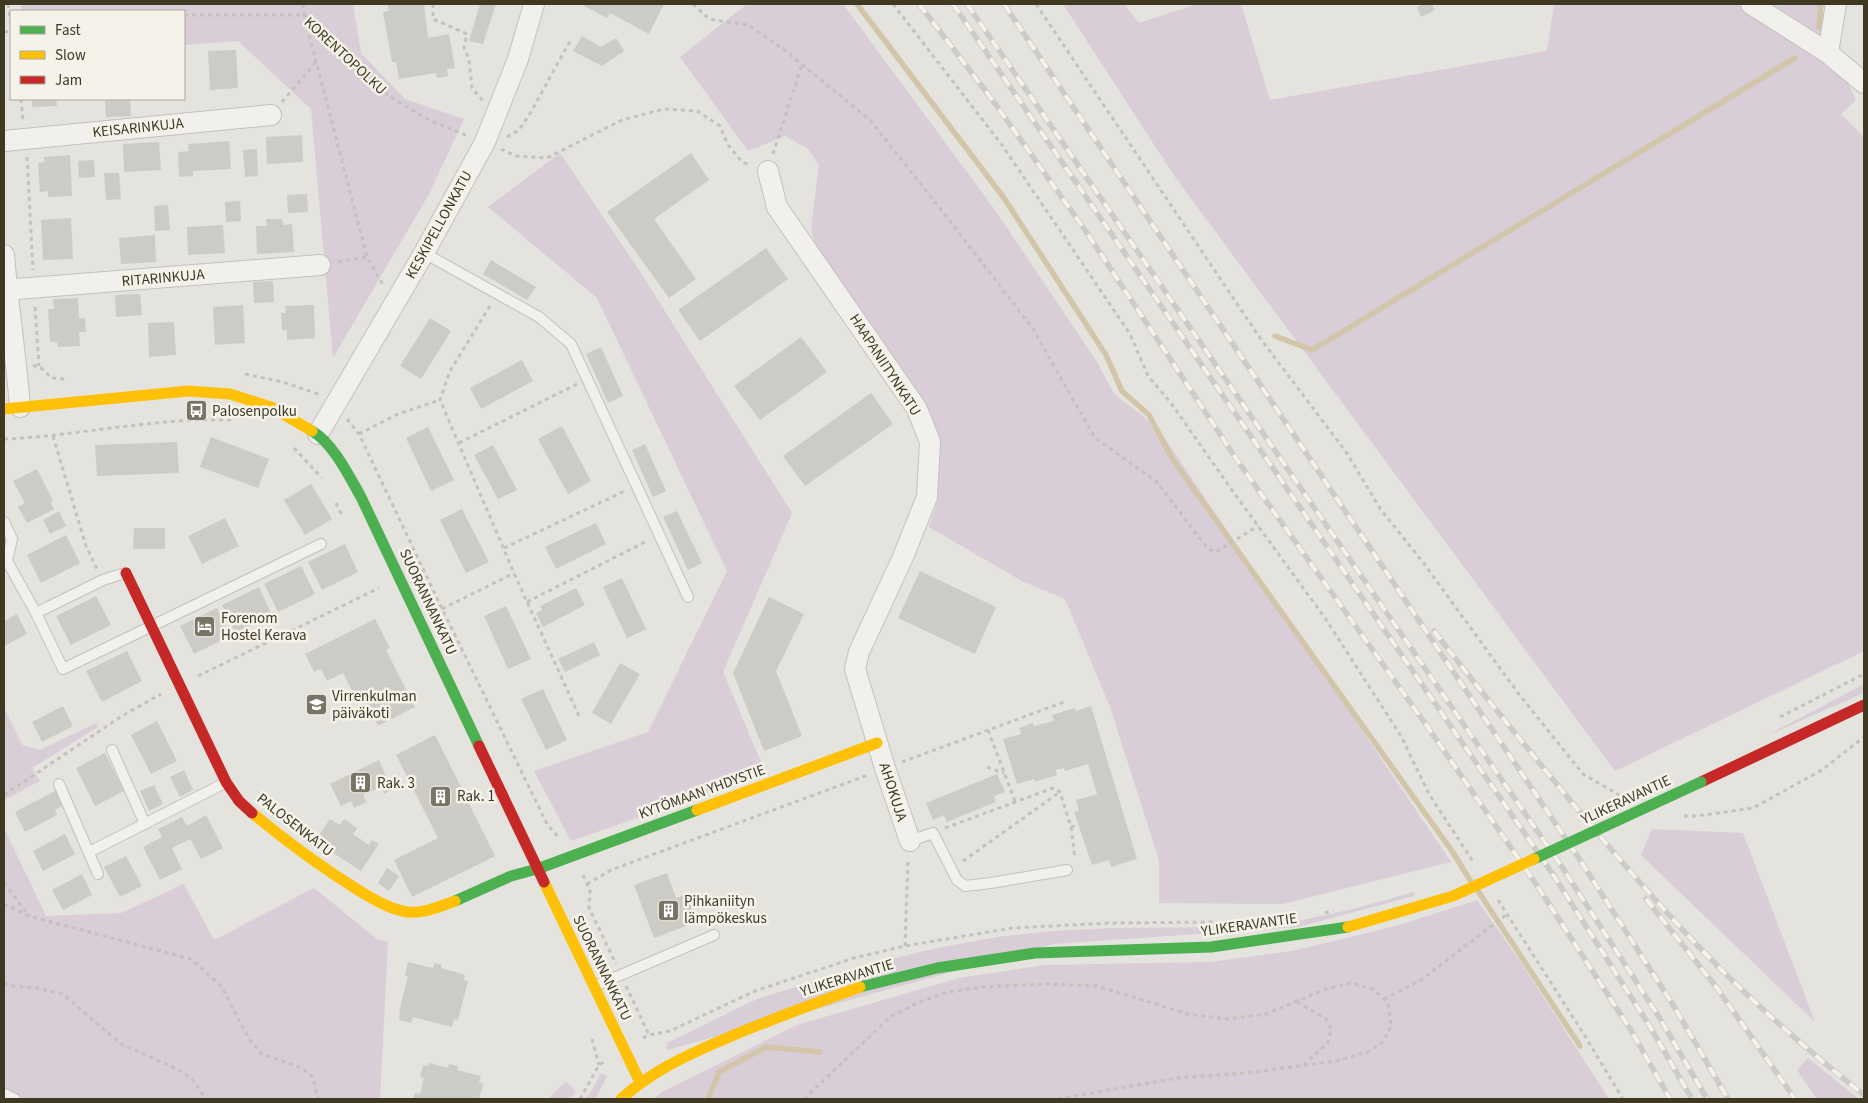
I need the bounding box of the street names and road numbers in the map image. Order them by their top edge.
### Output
street label: KORENTOPOLKU [299,12,391,100]
street label: KEISARINKUJA [91,113,186,143]
street label: KESKIPELLONKATU [400,167,478,283]
street label: RITARINKUJA [121,264,206,292]
street label: HAAPANIITYNKATU [844,310,926,420]
street label: SUORANNANKATU [394,545,462,659]
street label: KYTÖMAAN YHDYSTIE [636,759,768,825]
street label: AHOKUJA [874,760,913,825]
street label: YLIKERAVANTIE [1577,770,1674,830]
street label: PALOSENKATU [252,788,338,862]
street label: YLIKERAVANTIE [1199,908,1298,942]
street label: SUORANNANKATU [567,912,637,1024]
street label: YLIKERAVANTIE [797,954,896,1002]

